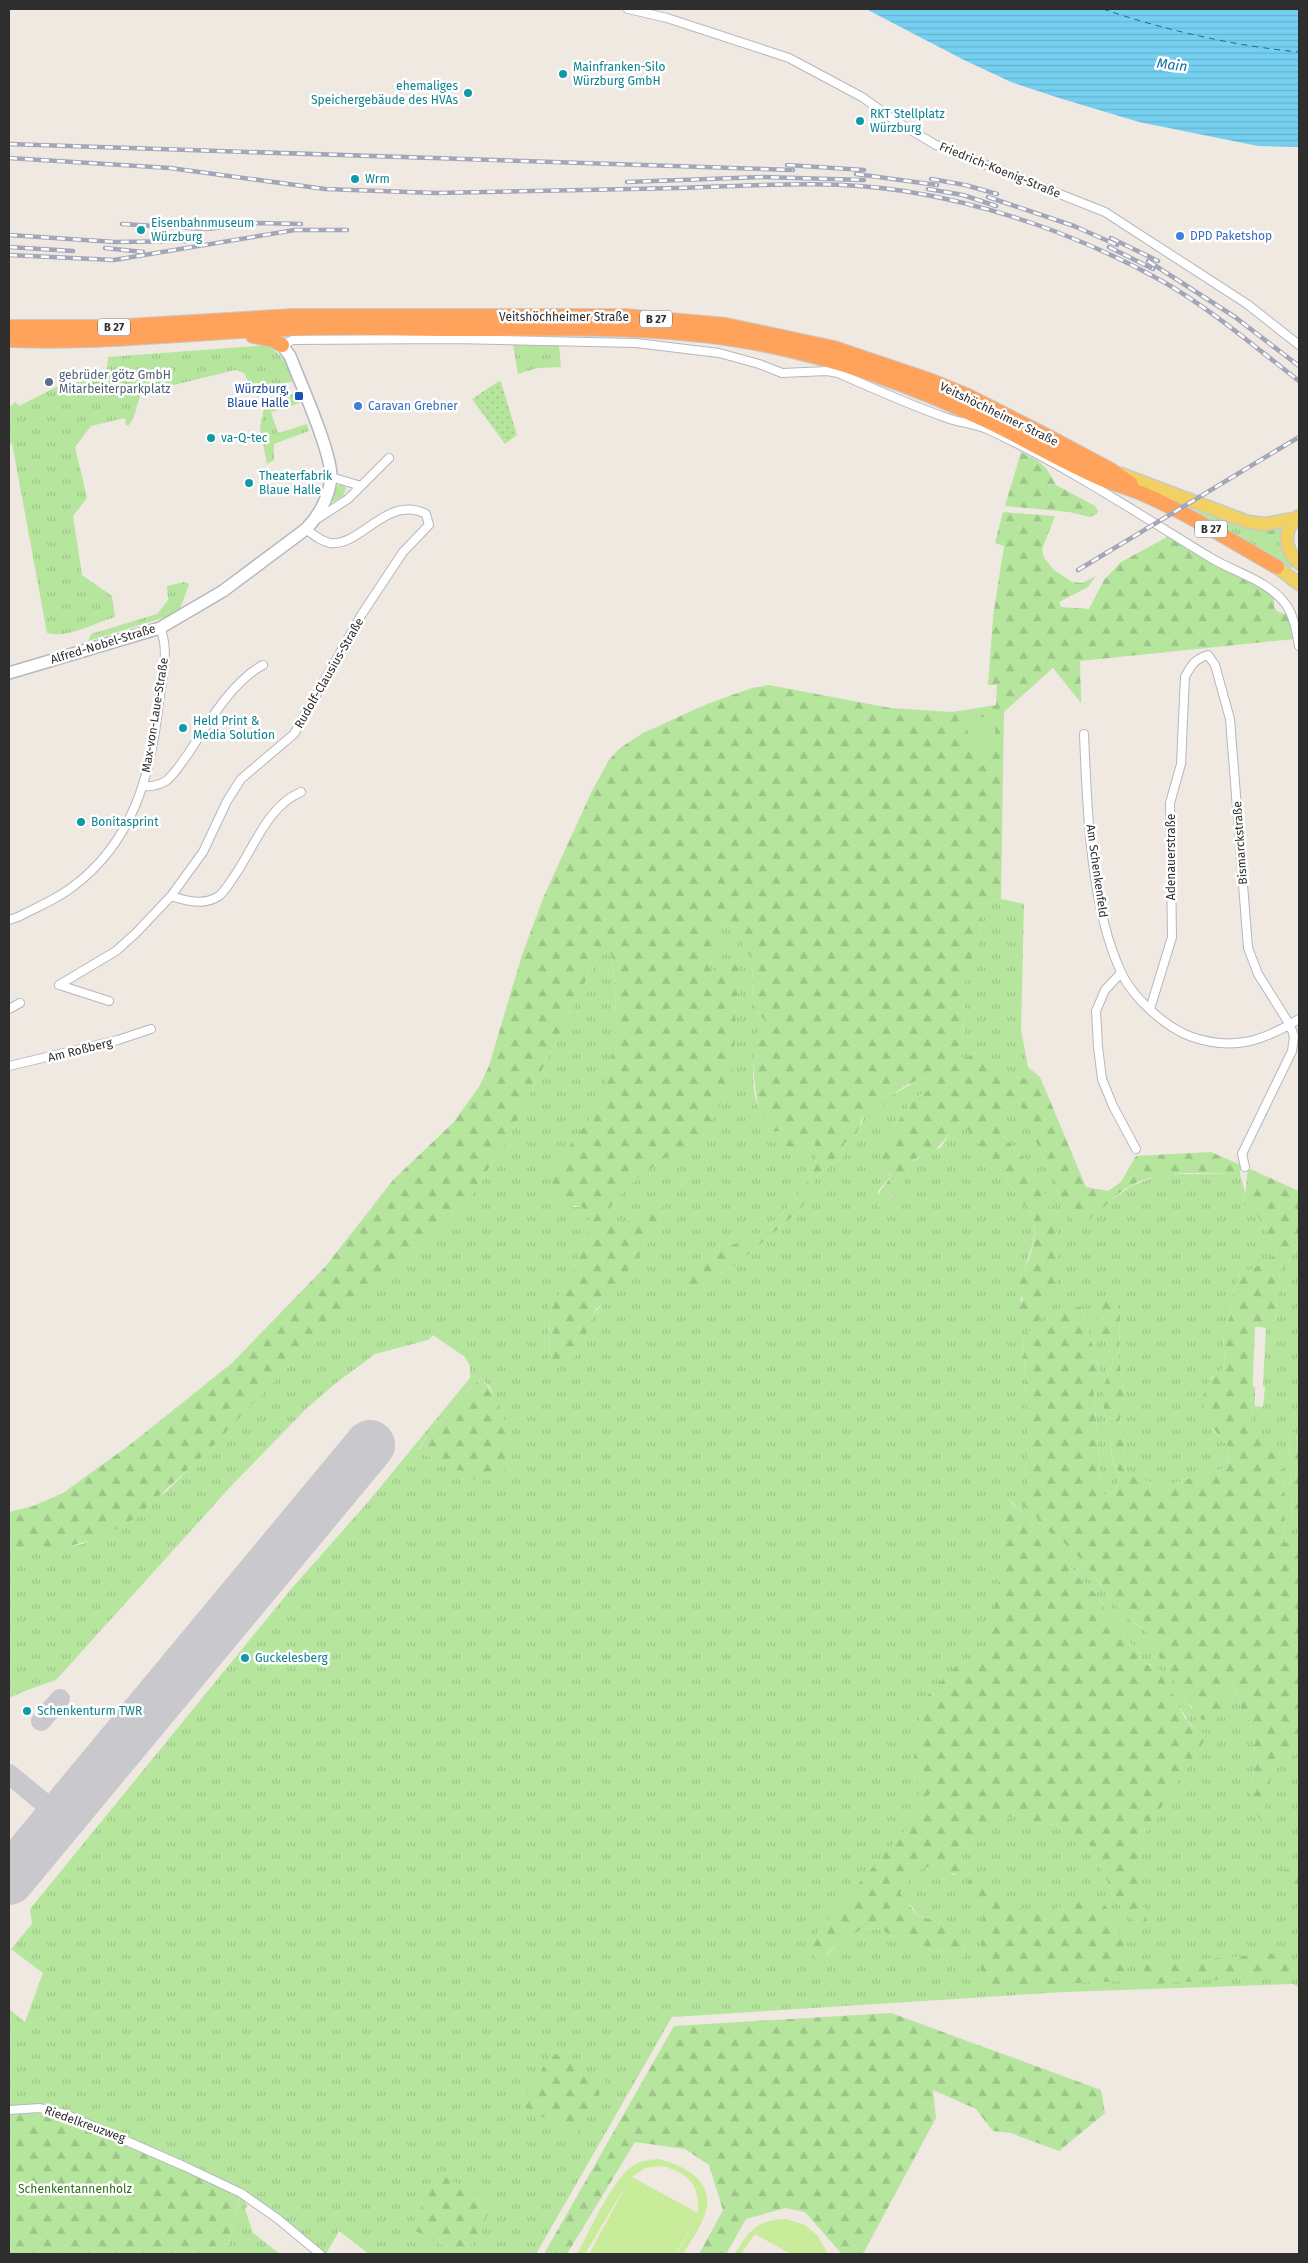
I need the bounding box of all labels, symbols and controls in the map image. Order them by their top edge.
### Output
water label: Main [1156,55,1188,75]
place label: Mainfranken-Silo Würzburg GmbH [573,60,665,88]
marker: Mainfranken-Silo Würzburg GmbH [557,68,569,80]
place label: ehemaliges Speichergebäude des HVAs [311,79,458,107]
marker: ehemaliges Speichergebäude des HVAs [462,87,474,99]
place label: RKT Stellplatz Würzburg [870,107,945,135]
marker: RKT Stellplatz Würzburg [854,115,866,127]
street label: Friedrich-Koenig-Straße [937,139,1063,201]
place label: Wrm [365,172,390,186]
marker: Wrm [349,173,361,185]
place label: Eisenbahnmuseum Würzburg [151,216,254,244]
marker: Eisenbahnmuseum Würzburg [135,224,147,236]
place label: DPD Paketshop [1190,229,1272,243]
marker: DPD Paketshop [1174,230,1186,242]
street label: Veitshöchheimer Straße [499,310,629,324]
road number: B 27 [640,310,672,328]
road number: B 27 [98,318,130,336]
place label: gebrüder götz GmbH Mitarbeiterparkplatz [59,368,171,396]
marker: gebrüder götz GmbH Mitarbeiterparkplatz [43,376,55,388]
street label: Veitshöchheimer Straße [938,379,1060,449]
place label: Würzburg, Blaue Halle [227,382,289,410]
marker: Würzburg, Blaue Halle [293,390,305,402]
place label: Caravan Grebner [368,399,458,413]
marker: Caravan Grebner [352,400,364,412]
place label: va-Q-tec [221,431,268,445]
marker: va-Q-tec [205,432,217,444]
place label: Theaterfabrik Blaue Halle [259,469,333,497]
marker: Theaterfabrik Blaue Halle [243,477,255,489]
road number: B 27 [1195,520,1227,538]
street label: Rudolf-Clausius-Straße [292,615,366,731]
street label: Alfred-Nobel-Straße [49,621,157,667]
street label: Max-von-Laue-Straße [139,656,171,774]
place label: Held Print & Media Solution [193,714,275,742]
marker: Held Print & Media Solution [177,722,189,734]
street label: Bismarckstraße [1230,801,1250,885]
street label: Adenauerstraße [1164,814,1178,900]
place label: Bonitasprint [91,815,159,829]
marker: Bonitasprint [75,816,87,828]
street label: Am Schenkenfeld [1084,824,1110,918]
street label: Am Roßberg [46,1035,114,1065]
place label: Guckelesberg [255,1651,329,1665]
marker: Guckelesberg [239,1652,251,1664]
place label: Schenkenturm TWR [37,1704,142,1718]
marker: Schenkenturm TWR [21,1705,33,1717]
street label: Riedelkreuzweg [43,2103,128,2145]
park label: Schenkentannenholz [18,2182,132,2196]

